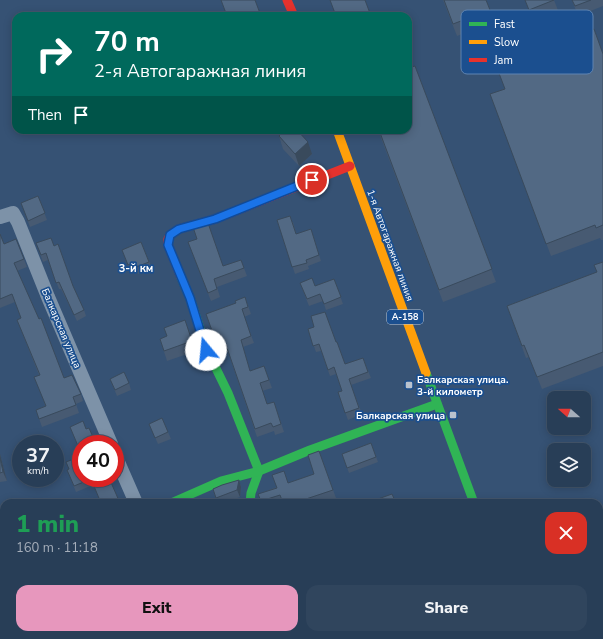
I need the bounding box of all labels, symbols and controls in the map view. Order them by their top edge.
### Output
legend [461,10,593,74]
text: Fast [494,17,515,32]
text: 70 m [94,23,160,61]
icon: right [28,28,80,80]
text: Slow [494,35,519,50]
text: Jam [493,53,513,68]
text: 2-я Автогаражная линия [94,59,306,83]
icon: arrive [70,104,92,126]
text: Then [28,105,62,125]
pin [295,163,329,197]
icon: arrive [301,169,323,191]
street label: 1-я Автогаражная линия [363,188,417,303]
district label: 3-й км [119,261,153,276]
street label: Балкарская улица [38,286,84,370]
road number: А-158 [387,310,423,324]
position arrow [185,329,227,371]
place label: Балкарская улица. 3-й километр [417,373,508,399]
marker: Балкарская улица. 3-й километр [404,380,414,390]
north arrow [547,391,591,435]
map controls [547,391,591,487]
place label: Балкарская улица [356,409,445,423]
marker: Балкарская улица [448,410,458,420]
speed limit sign: 40 [72,435,124,487]
text: 37 [26,442,50,469]
button: layers [547,443,591,487]
text: km/h [27,464,49,478]
text: 1 min [16,508,79,540]
button: close [545,512,587,554]
text: 160 m · 11:18 [16,539,98,557]
button: Exit [16,585,298,631]
button: Share [306,585,587,631]

